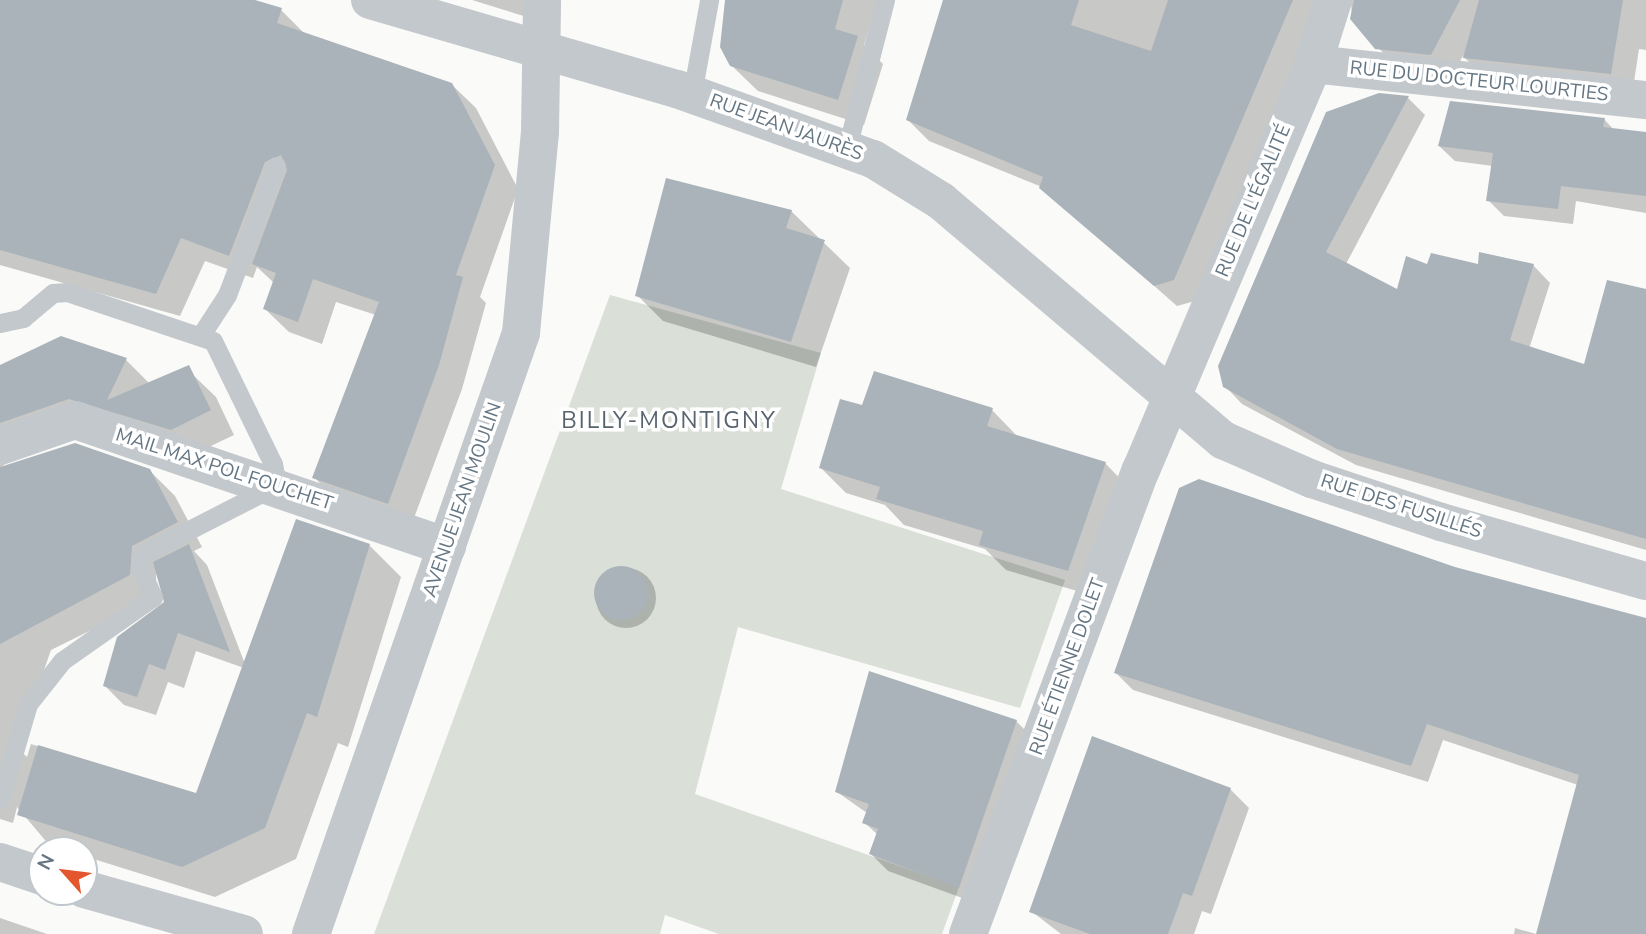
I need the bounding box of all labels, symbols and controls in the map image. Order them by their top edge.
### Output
street label: RUE DU DOCTEUR LOURTIES [1349,57,1609,107]
street label: RUE JEAN JAURÈS [706,90,866,166]
street label: RUE DE L'ÉGALITÉ [1212,121,1296,281]
street label: AVENUE JEAN MOULIN [419,400,507,600]
district label: BILLY-MONTIGNY [563,407,775,435]
street label: MAIL MAX POL FOUCHET [113,424,335,516]
street label: RUE DES FUSILLÉS [1318,470,1484,544]
street label: RUE ÉTIENNE DOLET [1025,576,1111,758]
north arrow [28,836,98,906]
text: N [31,850,61,874]

